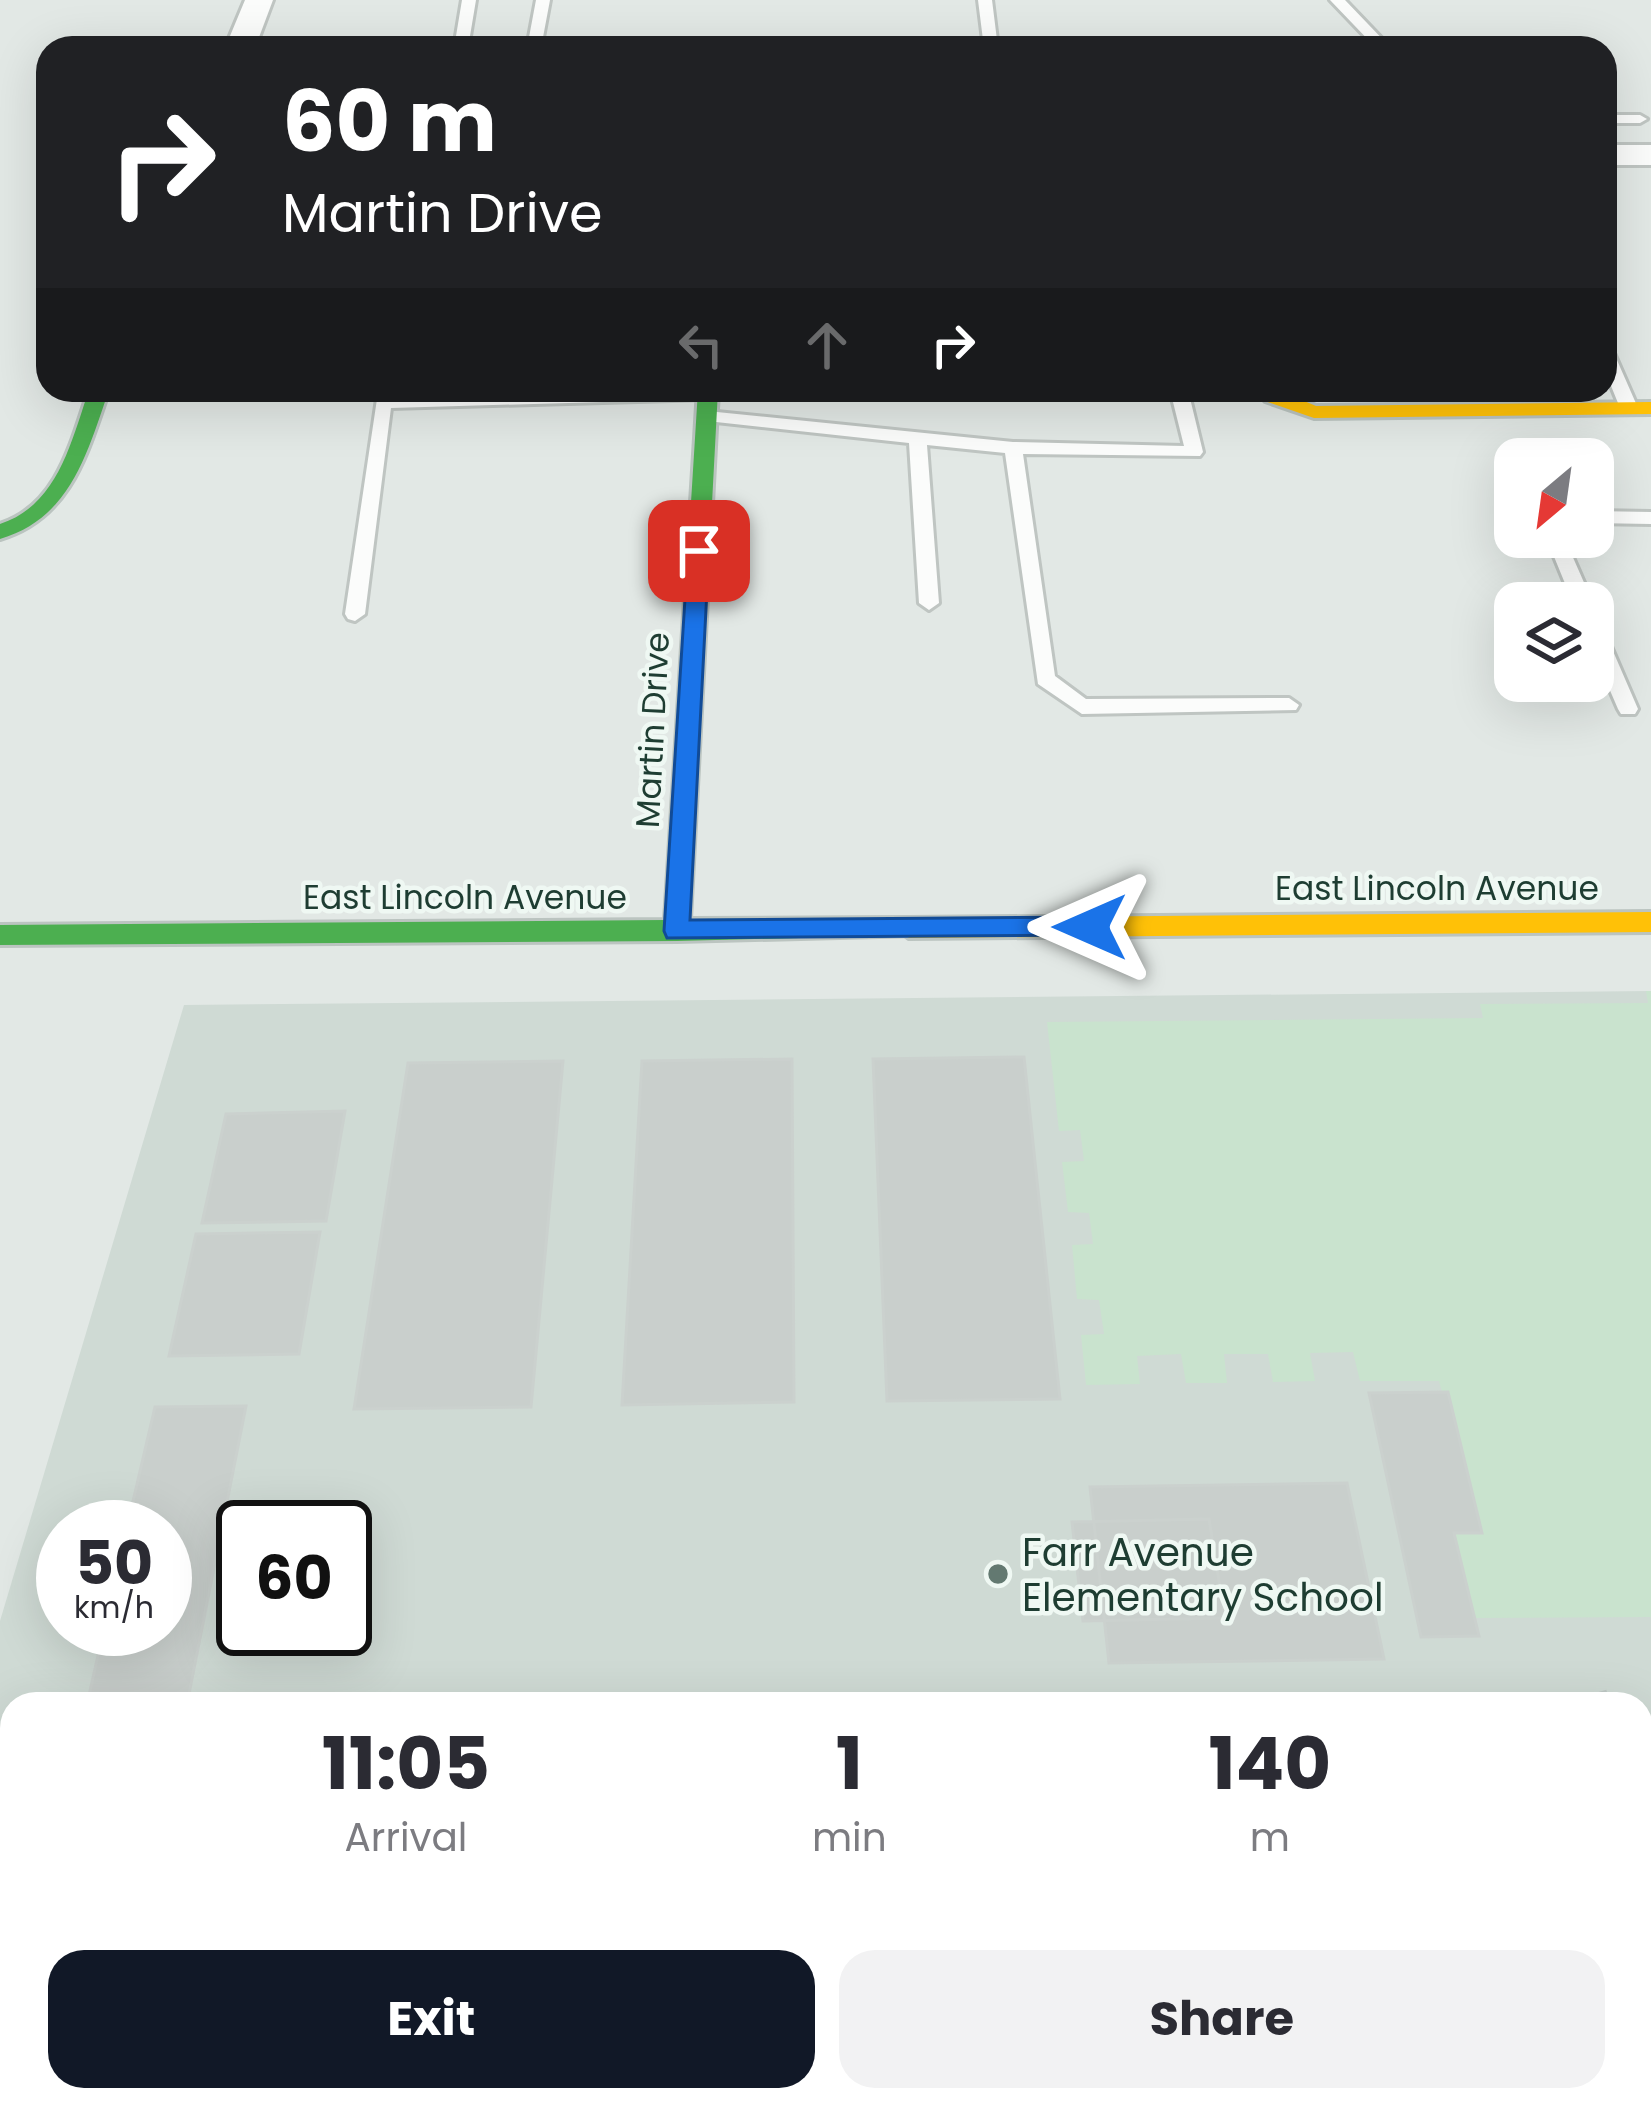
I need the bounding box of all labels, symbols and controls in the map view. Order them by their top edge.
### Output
text: 60 m [282,63,497,180]
icon: right [84,84,240,240]
text: Martin Drive [282,175,602,251]
icon: left [668,312,734,378]
icon: ahead [794,312,860,378]
icon: right [920,312,986,378]
north arrow [1494,438,1614,558]
map controls [1494,438,1614,702]
pin [648,500,750,602]
icon: arrive [666,518,732,584]
button: layers [1494,582,1614,702]
street label: Martin Drive [624,631,681,829]
position arrow [1027,864,1153,990]
street label: East Lincoln Avenue [1275,865,1599,912]
street label: East Lincoln Avenue [303,874,627,921]
speed limit sign: 60 [216,1500,372,1656]
text: 50 [75,1521,153,1605]
place label: Farr Avenue Elementary School [1022,1525,1384,1625]
marker: Farr Avenue Elementary School [985,1561,1011,1587]
text: km/h [74,1586,154,1629]
text: 11:05 [322,1713,490,1814]
text: 1 [836,1713,863,1814]
text: 140 [1208,1713,1331,1814]
text: Arrival [345,1810,467,1865]
text: min [812,1810,887,1865]
text: m [1250,1810,1290,1865]
button: Exit [48,1950,815,2088]
button: Share [839,1950,1605,2088]

